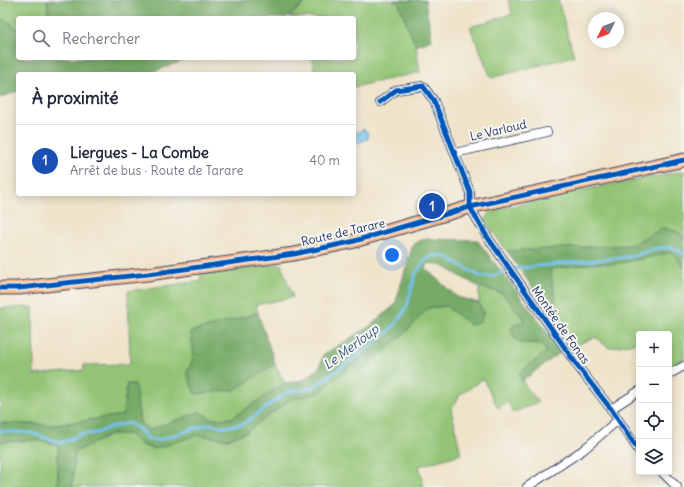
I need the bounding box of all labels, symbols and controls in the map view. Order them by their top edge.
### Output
north arrow [588,12,624,48]
search box [16,16,356,60]
icon: search [30,27,52,49]
text: Rechercher [62,29,140,48]
text: À proximité [32,87,118,109]
street label: Le Varloud [468,116,528,144]
text: Liergues - La Combe [70,143,209,162]
text: 1 [42,152,48,169]
text: 40 m [309,152,340,169]
text: Arrêt de bus · Route de Tarare [70,162,243,179]
pin: 1 [419,191,445,221]
street label: Route de Tarare [299,215,387,249]
your location [382,245,402,265]
street label: Montée de Fonas [529,283,593,367]
water label: Le Merloup [320,320,382,373]
map controls [636,331,672,475]
button: + [636,331,672,367]
button: − [636,367,672,403]
button: locate [636,403,672,439]
button: layers [636,439,672,475]

